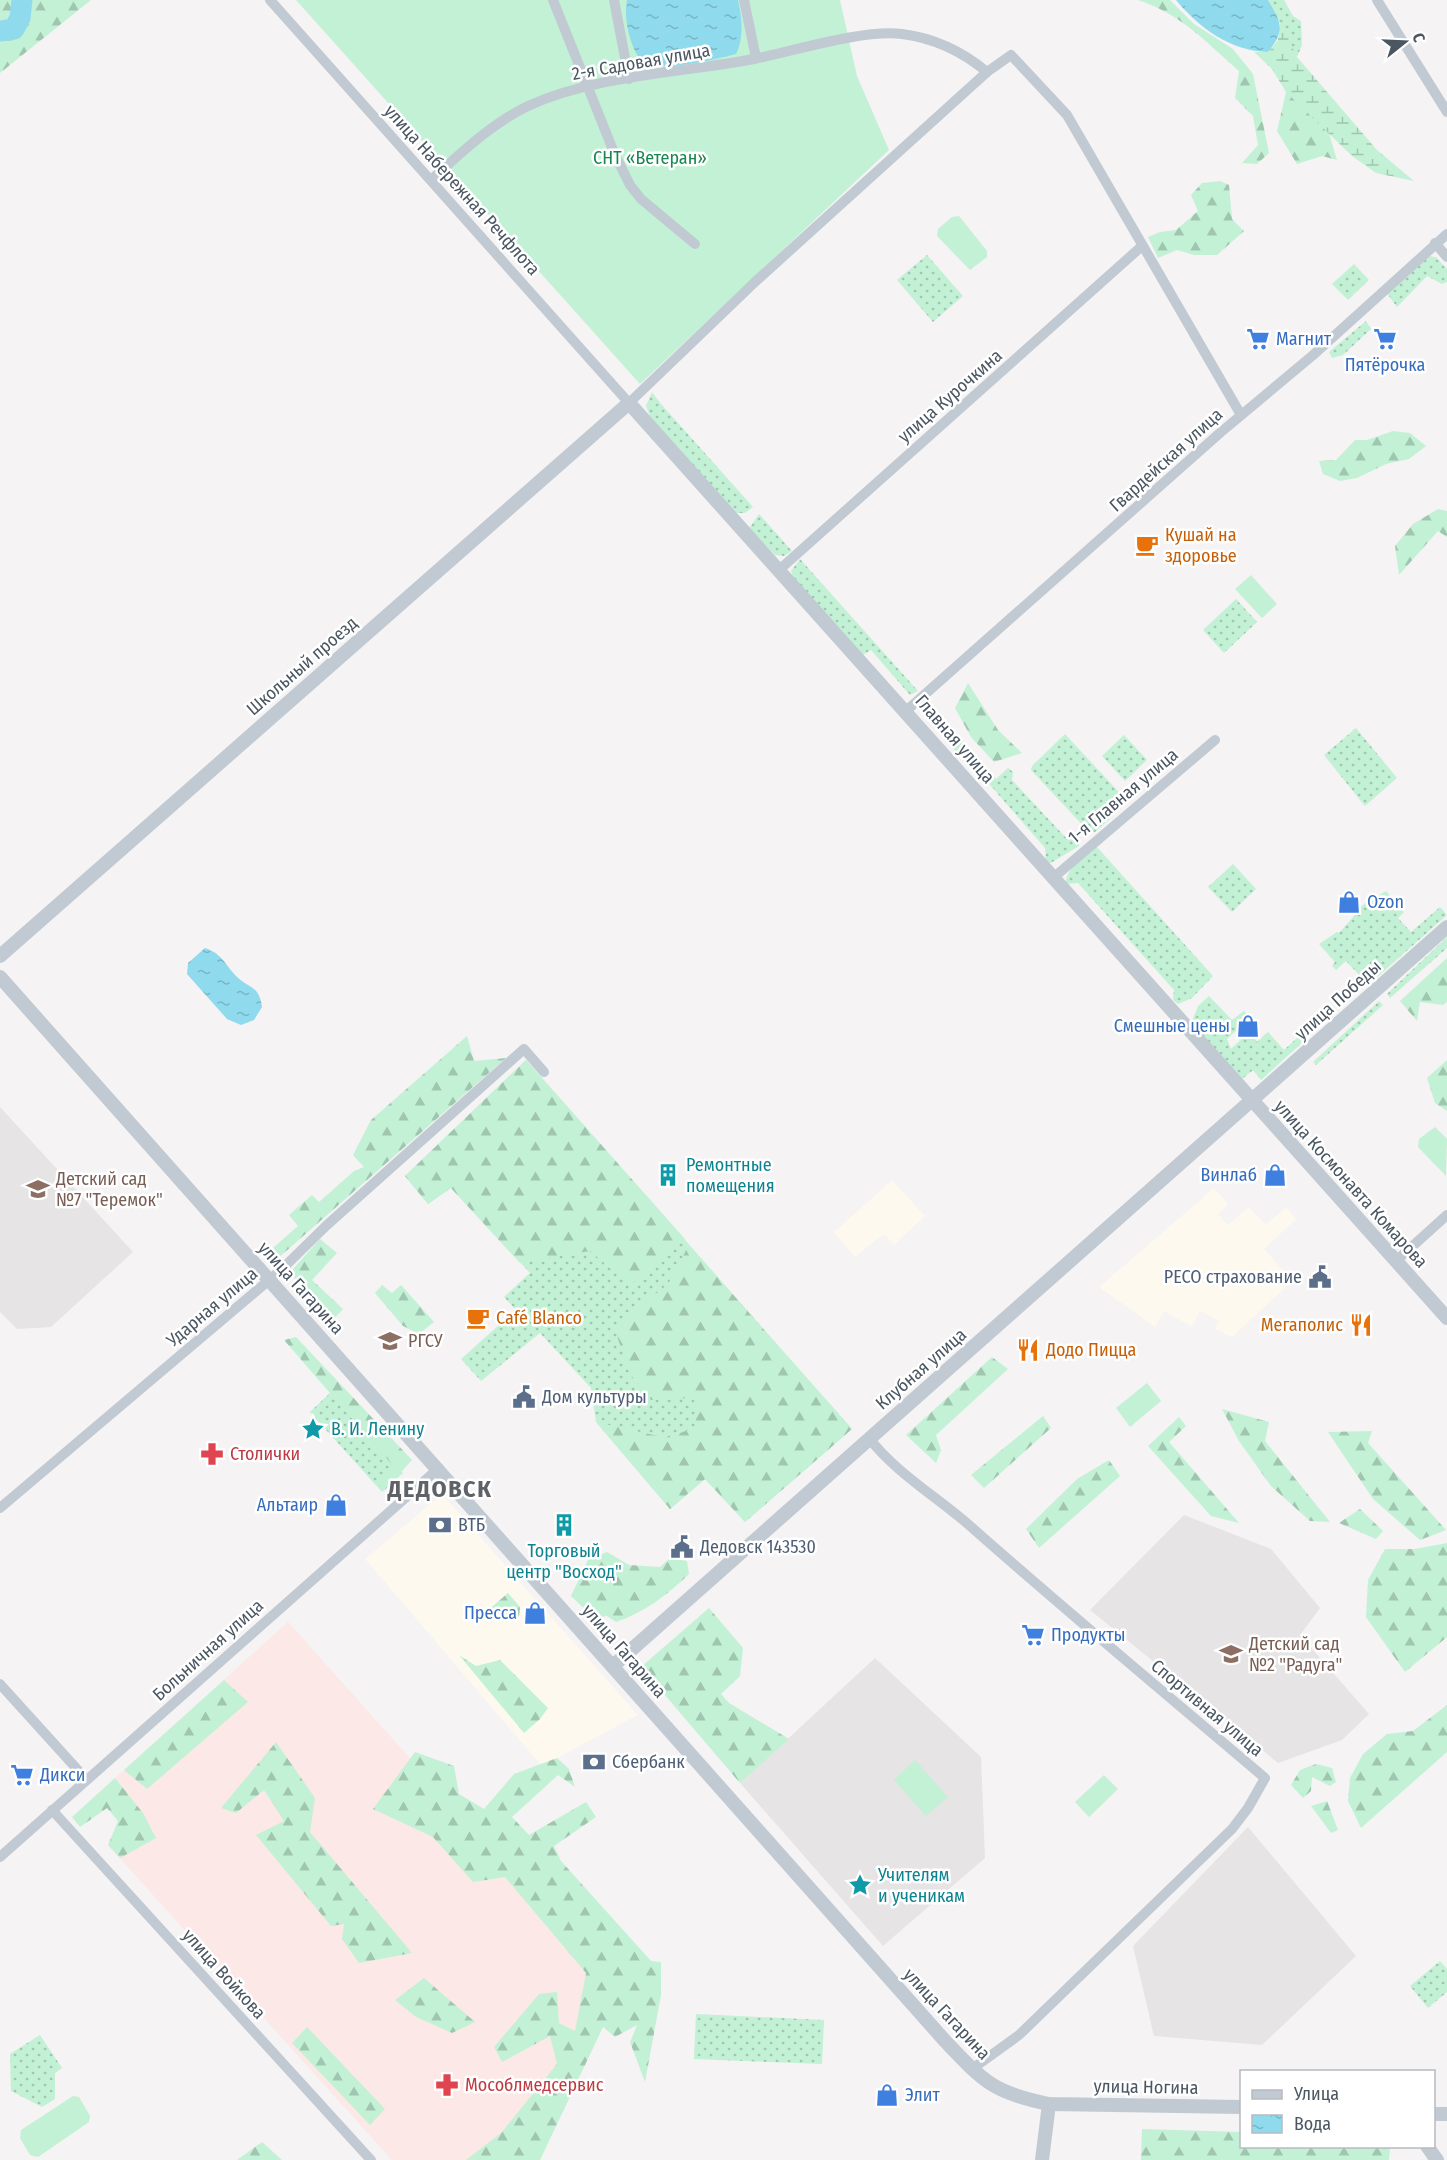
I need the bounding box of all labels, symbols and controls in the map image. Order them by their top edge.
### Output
north arrow [1375,12,1435,72]
text: С [1408,31,1429,45]
street label: 2-я Садовая улица [570,39,712,85]
street label: улица Набережная Речфлота [379,100,545,280]
park label: СНТ «Ветеран» [593,147,707,169]
supermarket icon: Магнит [1245,326,1271,352]
supermarket icon: Пятёрочка [1372,326,1398,352]
place label: Магнит [1276,328,1332,350]
street label: улица Курочкина [893,345,1007,447]
place label: Пятёрочка [1345,354,1425,376]
street label: Гвардейская улица [1105,403,1227,517]
place label: Кушай на здоровье [1165,524,1237,567]
cafe icon: Кушай на здоровье [1134,532,1160,558]
street label: Школьный проезд [242,612,362,720]
street label: Главная улица [911,690,1000,788]
street label: 1-я Главная улица [1064,743,1183,848]
shop icon: Ozon [1336,889,1362,915]
place label: Ozon [1367,891,1404,913]
street label: улица Победы [1290,955,1386,1045]
shop icon: Смешные цены [1235,1013,1261,1039]
place label: Смешные цены [1114,1015,1230,1037]
street label: улица Космонавта Комарова [1270,1095,1432,1273]
place label: Ремонтные помещения [686,1154,775,1197]
building icon: Ремонтные помещения [655,1162,681,1188]
shop icon: Винлаб [1262,1162,1288,1188]
place label: Винлаб [1200,1164,1257,1186]
place label: Детский сад №7 "Теремок" [55,1168,163,1211]
school or university icon: Детский сад №7 "Теремок" [25,1176,51,1202]
street label: улица Гагарина [254,1237,349,1339]
street label: Ударная улица [161,1262,262,1352]
public building icon: РЕСО страхование [1307,1264,1333,1290]
place label: РЕСО страхование [1164,1266,1302,1288]
cafe icon: Café Blanco [465,1305,491,1331]
place label: Café Blanco [496,1307,582,1329]
restaurant icon: Мегаполис [1348,1312,1374,1338]
place label: Мегаполис [1261,1314,1343,1336]
street label: Клубная улица [871,1324,971,1414]
school or university icon: РГСУ [377,1328,403,1354]
place label: РГСУ [408,1330,443,1352]
restaurant icon: Додо Пицца [1015,1337,1041,1363]
place label: Додо Пицца [1045,1339,1137,1361]
public building icon: Дом культуры [511,1384,537,1410]
place label: Дом культуры [541,1386,647,1408]
place icon: В. И. Ленину [300,1416,326,1442]
place label: В. И. Ленину [331,1418,424,1440]
pharmacy icon: Столички [199,1441,225,1467]
place label: Столички [230,1443,300,1465]
district label: ДЕДОВСК [387,1475,492,1503]
shop icon: Альтаир [323,1492,349,1518]
place label: Альтаир [257,1494,318,1516]
bank icon: ВТБ [427,1512,453,1538]
building icon: Торговый центр "Восход" [551,1512,577,1538]
place label: ВТБ [458,1514,485,1536]
public building icon: Дедовск 143530 [669,1534,695,1560]
place label: Дедовск 143530 [699,1536,816,1558]
place label: Торговый центр "Восход" [506,1540,622,1583]
street label: Больничная улица [148,1594,268,1705]
street label: улица Гагарина [577,1599,671,1703]
shop icon: Пресса [522,1600,548,1626]
place label: Пресса [464,1602,517,1624]
supermarket icon: Продукты [1020,1622,1046,1648]
place label: Продукты [1051,1624,1126,1646]
place label: Детский сад №2 "Радуга" [1248,1633,1342,1676]
school or university icon: Детский сад №2 "Радуга" [1218,1641,1244,1667]
street label: Спортивная улица [1146,1655,1268,1761]
bank icon: Сбербанк [581,1749,607,1775]
place label: Сбербанк [612,1751,685,1773]
supermarket icon: Дикси [9,1762,35,1788]
place label: Дикси [39,1764,85,1786]
place label: Учителям и ученикам [877,1864,965,1907]
place icon: Учителям и ученикам [847,1872,873,1898]
street label: улица Войкова [178,1924,270,2024]
street label: улица Гагарина [899,1964,995,2065]
legend [1240,2070,1435,2148]
pharmacy icon: Мособлмедсервис [434,2072,460,2098]
place label: Мособлмедсервис [465,2074,604,2096]
street label: улица Ногина [1093,2075,1199,2099]
shop icon: Элит [874,2082,900,2108]
text: Улица [1293,2083,1339,2105]
place label: Элит [905,2084,940,2106]
text: Вода [1294,2113,1331,2135]

